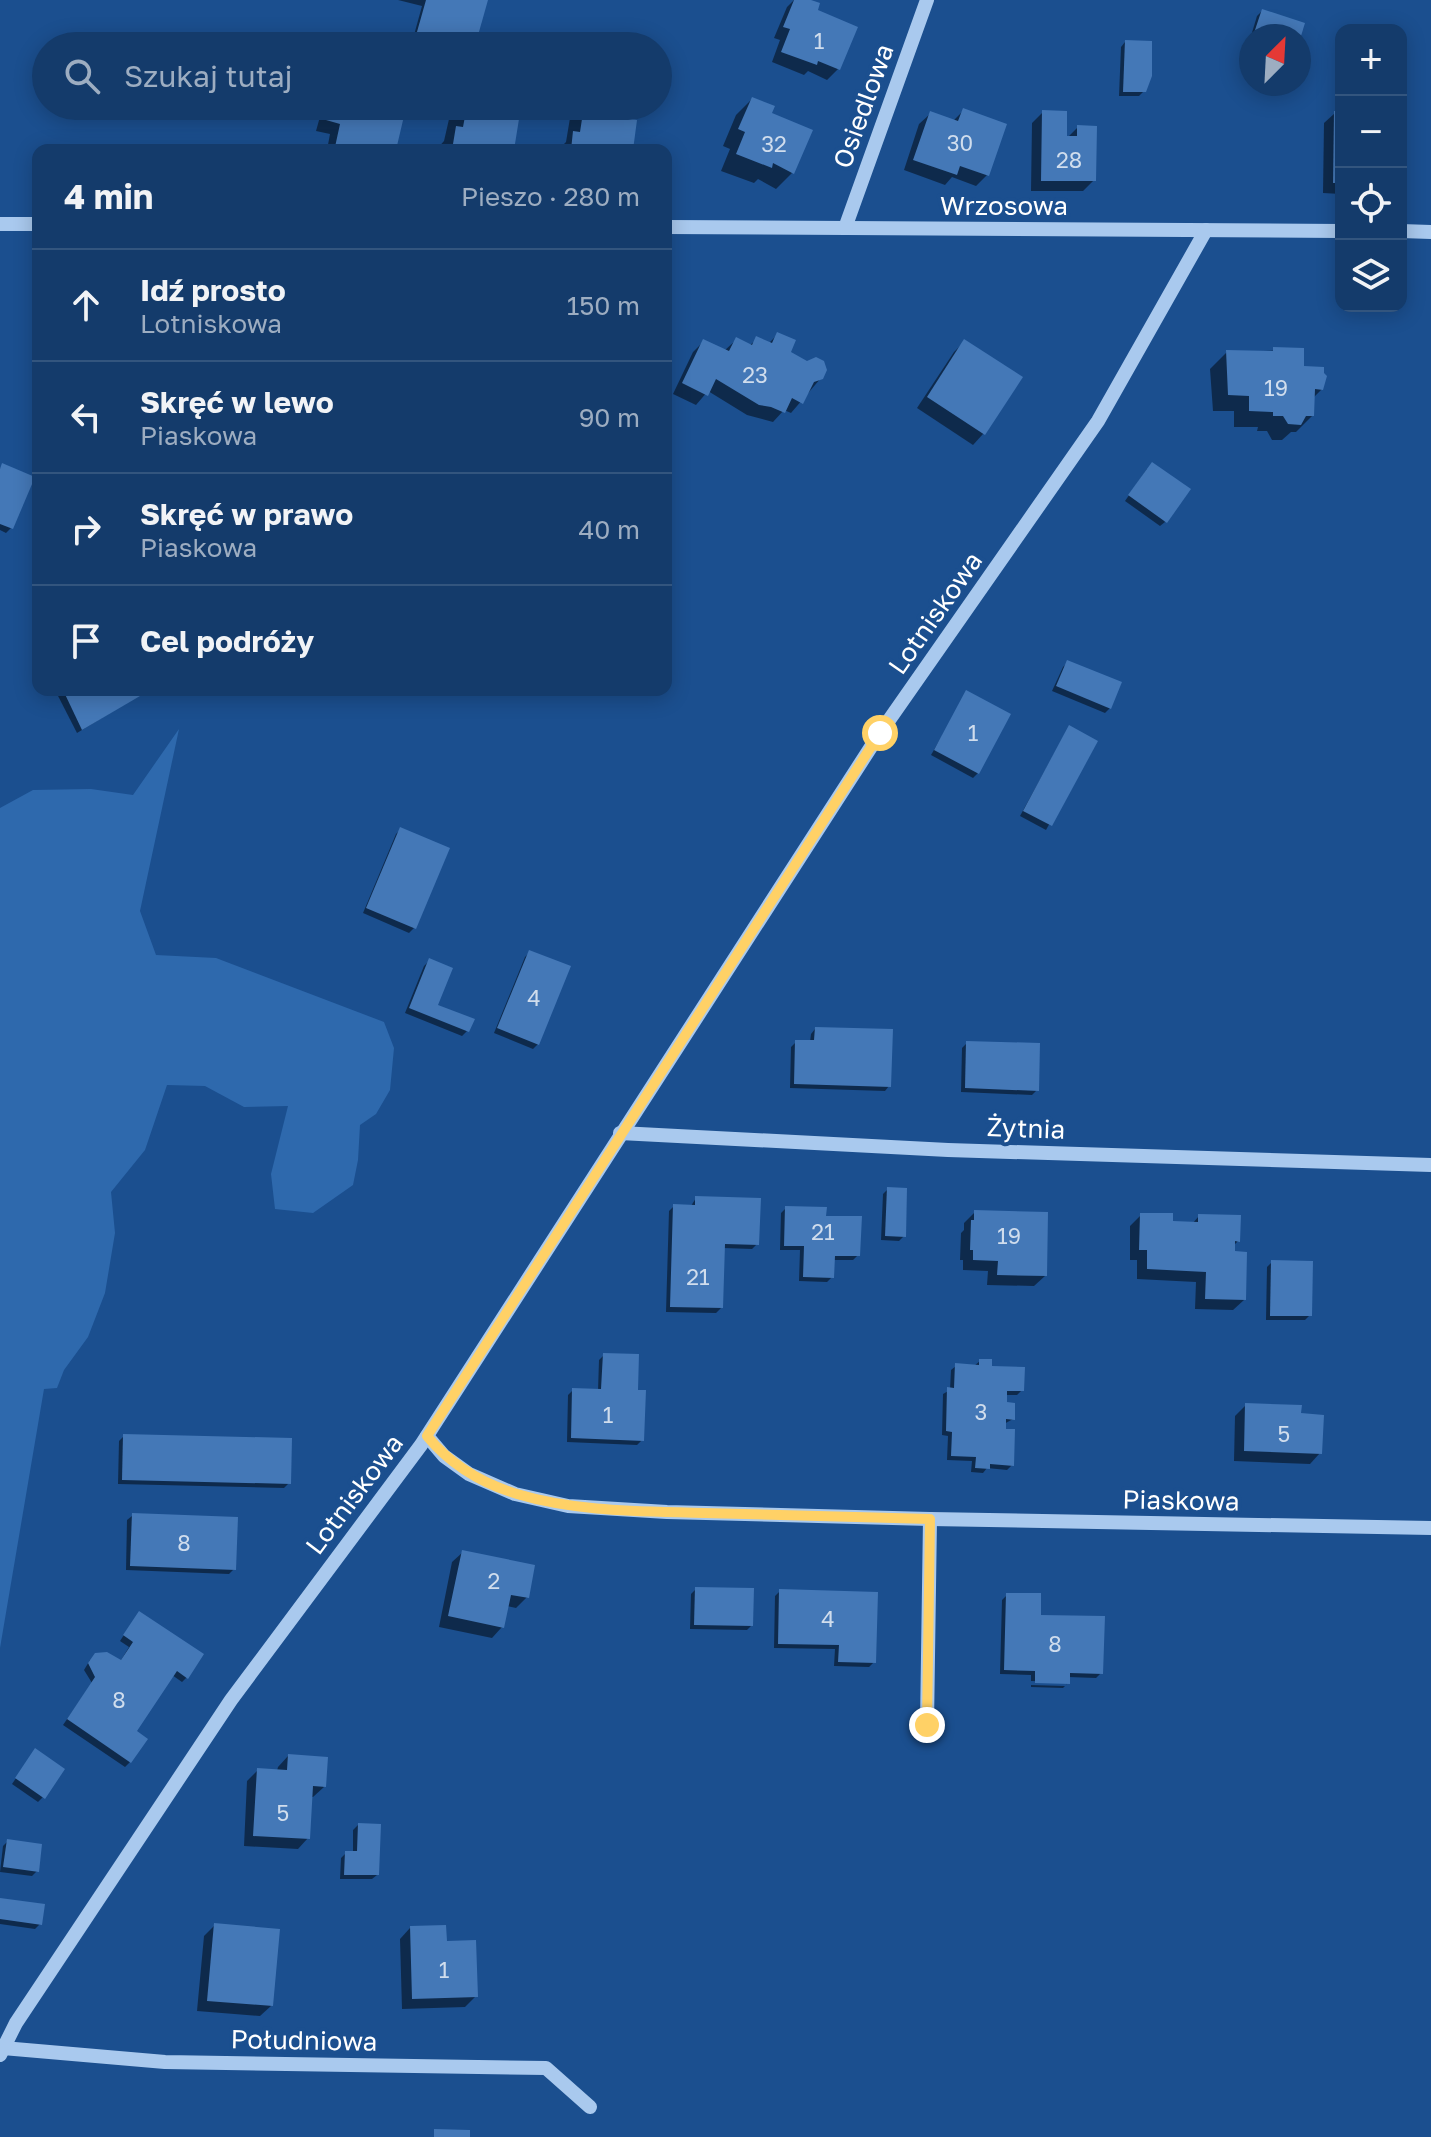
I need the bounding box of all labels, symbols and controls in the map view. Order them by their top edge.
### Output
north arrow [1239,24,1311,96]
map controls [1335,24,1407,312]
button: + [1335,24,1407,96]
house number: 1 [814,27,825,54]
search box [32,32,672,120]
street label: Osiedlowa [826,40,900,172]
icon: search [60,54,104,98]
text: Szukaj tutaj [124,58,293,94]
button: − [1335,96,1407,168]
house number: 30 [947,129,973,156]
house number: 32 [761,130,787,157]
house number: 28 [1056,146,1082,173]
button: locate [1335,168,1407,240]
text: 4 min [64,176,153,216]
text: Pieszo · 280 m [461,181,640,212]
street label: Wrzosowa [940,190,1068,221]
button: layers [1335,240,1407,312]
text: Idź prosto [140,272,286,308]
icon: ahead [64,283,108,327]
text: 150 m [567,290,640,321]
text: Lotniskowa [140,308,282,339]
house number: 23 [742,361,768,388]
house number: 19 [1264,374,1288,401]
text: Skręć w lewo [140,384,334,420]
icon: left [64,395,108,439]
text: 90 m [579,402,640,433]
text: Piaskowa [140,420,257,451]
text: Skręć w prawo [140,496,353,532]
icon: right [64,507,108,551]
text: 40 m [579,514,640,545]
text: Piaskowa [140,532,257,563]
street label: Lotniskowa [882,546,988,680]
icon: arrive [64,619,108,663]
text: Cel podróży [140,623,314,659]
route start [862,715,898,751]
house number: 1 [968,719,979,746]
house number: 4 [527,984,541,1011]
street label: Żytnia [986,1111,1066,1145]
house number: 21 [811,1218,835,1245]
house number: 19 [997,1222,1021,1249]
house number: 21 [686,1263,710,1290]
house number: 3 [975,1398,987,1425]
house number: 1 [603,1401,614,1428]
house number: 5 [1278,1420,1290,1447]
street label: Lotniskowa [299,1428,409,1560]
street label: Piaskowa [1122,1483,1240,1517]
house number: 8 [177,1529,191,1556]
house number: 2 [488,1567,500,1594]
house number: 4 [821,1605,835,1632]
house number: 8 [1048,1630,1062,1657]
house number: 8 [112,1686,126,1713]
route end [909,1707,945,1743]
house number: 5 [277,1799,289,1826]
house number: 1 [439,1956,450,1983]
street label: Południowa [230,2023,378,2057]

